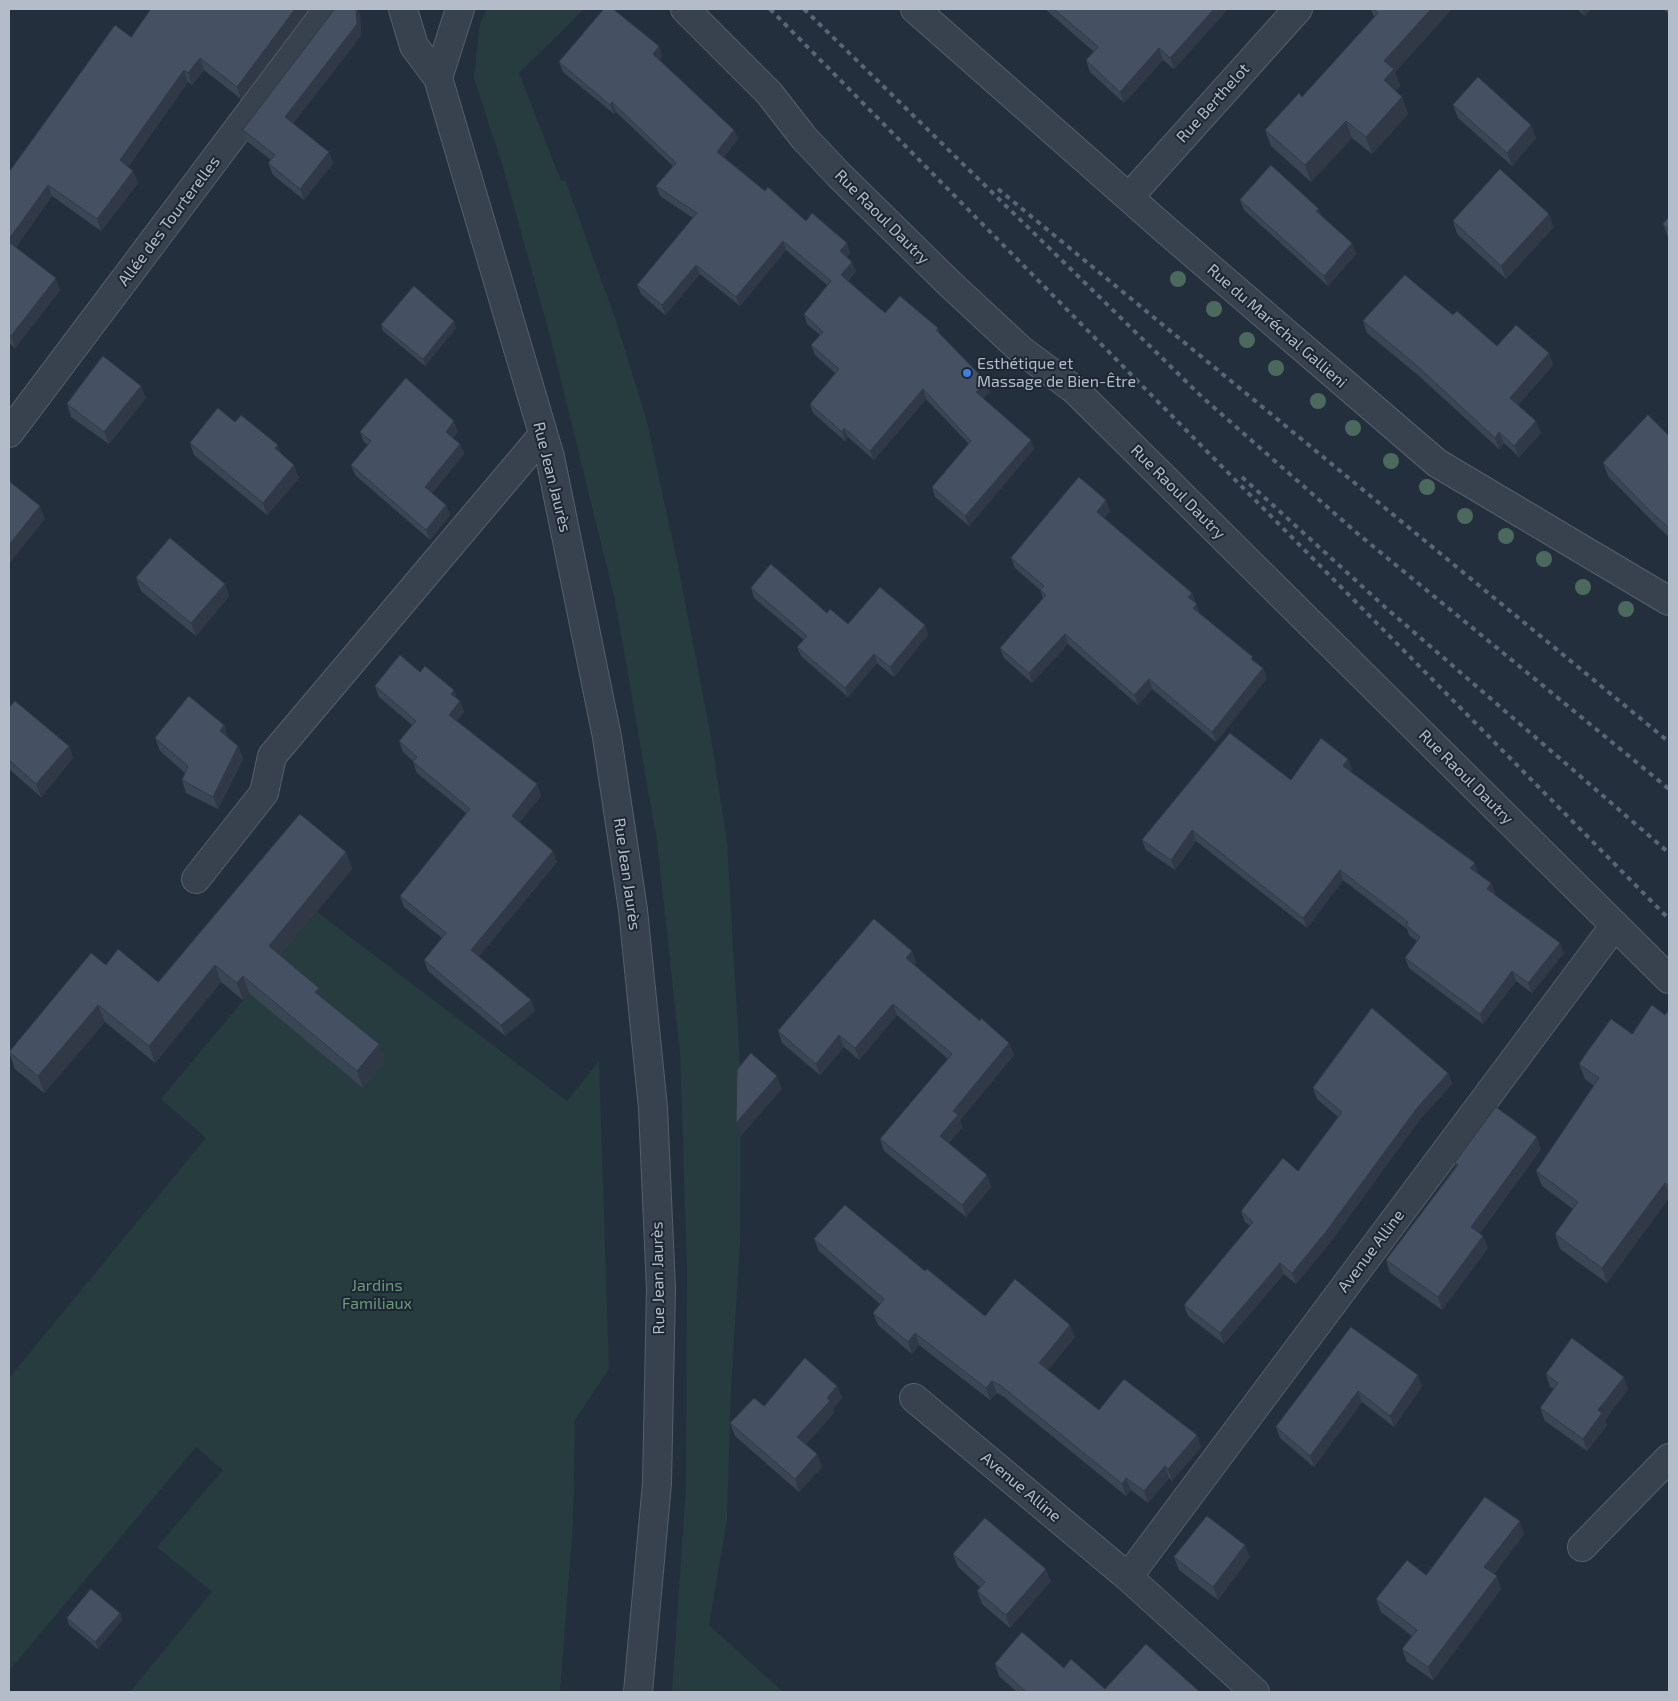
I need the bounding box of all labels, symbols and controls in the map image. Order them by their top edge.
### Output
street label: Rue Berthelot [1172,59,1254,147]
street label: Allée des Tourterelles [114,152,224,290]
street label: Rue Raoul Dautry [831,166,933,268]
street label: Rue du Maréchal Gallieni [1203,260,1351,392]
place label: Esthétique et Massage de Bien-Être [977,354,1136,392]
marker: Esthétique et Massage de Bien-Être [961,367,973,379]
street label: Rue Jean Jaurès [529,420,575,534]
street label: Rue Raoul Dautry [1127,441,1229,543]
street label: Rue Raoul Dautry [1415,726,1517,828]
street label: Rue Jean Jaurès [610,817,644,931]
street label: Avenue Alline [1334,1206,1408,1296]
street label: Rue Jean Jaurès [647,1221,669,1335]
park label: Jardins Familiaux [342,1276,412,1314]
street label: Avenue Alline [977,1448,1065,1526]

